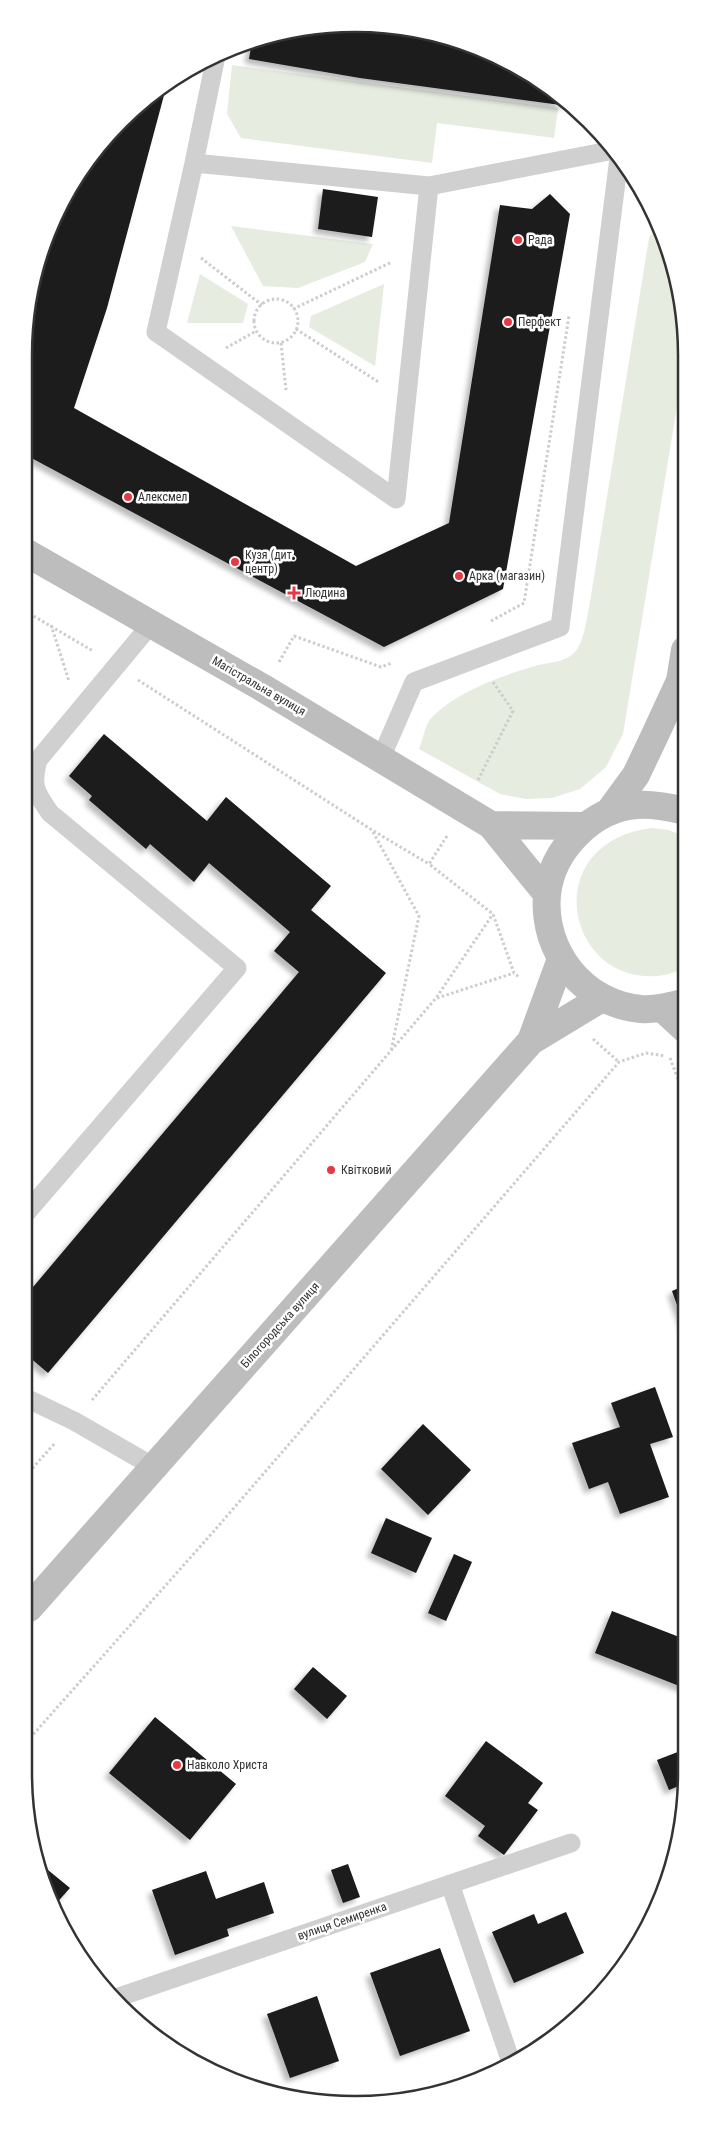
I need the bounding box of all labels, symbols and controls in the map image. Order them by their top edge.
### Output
place label: Рада [528,233,553,247]
marker: Рада [512,234,524,246]
place label: Перфект [518,315,561,329]
marker: Перфект [502,316,514,328]
place label: Алексмел [138,490,188,504]
marker: Алексмел [122,491,134,503]
place label: Кузя (дит. центр) [245,548,295,576]
marker: Кузя (дит. центр) [229,556,241,568]
place label: Арка (магазин) [469,569,545,583]
marker: Арка (магазин) [453,570,465,582]
marker: Людина [287,586,301,600]
place label: Людина [305,586,345,600]
street label: Магістральна вулиця [210,653,308,719]
place label: Квітковий [341,1163,392,1177]
marker: Квітковий [325,1164,337,1176]
street label: Білогородська вулиця [238,1279,322,1371]
place label: Навколо Христа [187,1758,268,1772]
marker: Навколо Христа [171,1759,183,1771]
street label: вулиця Семиренка [296,1899,389,1943]

